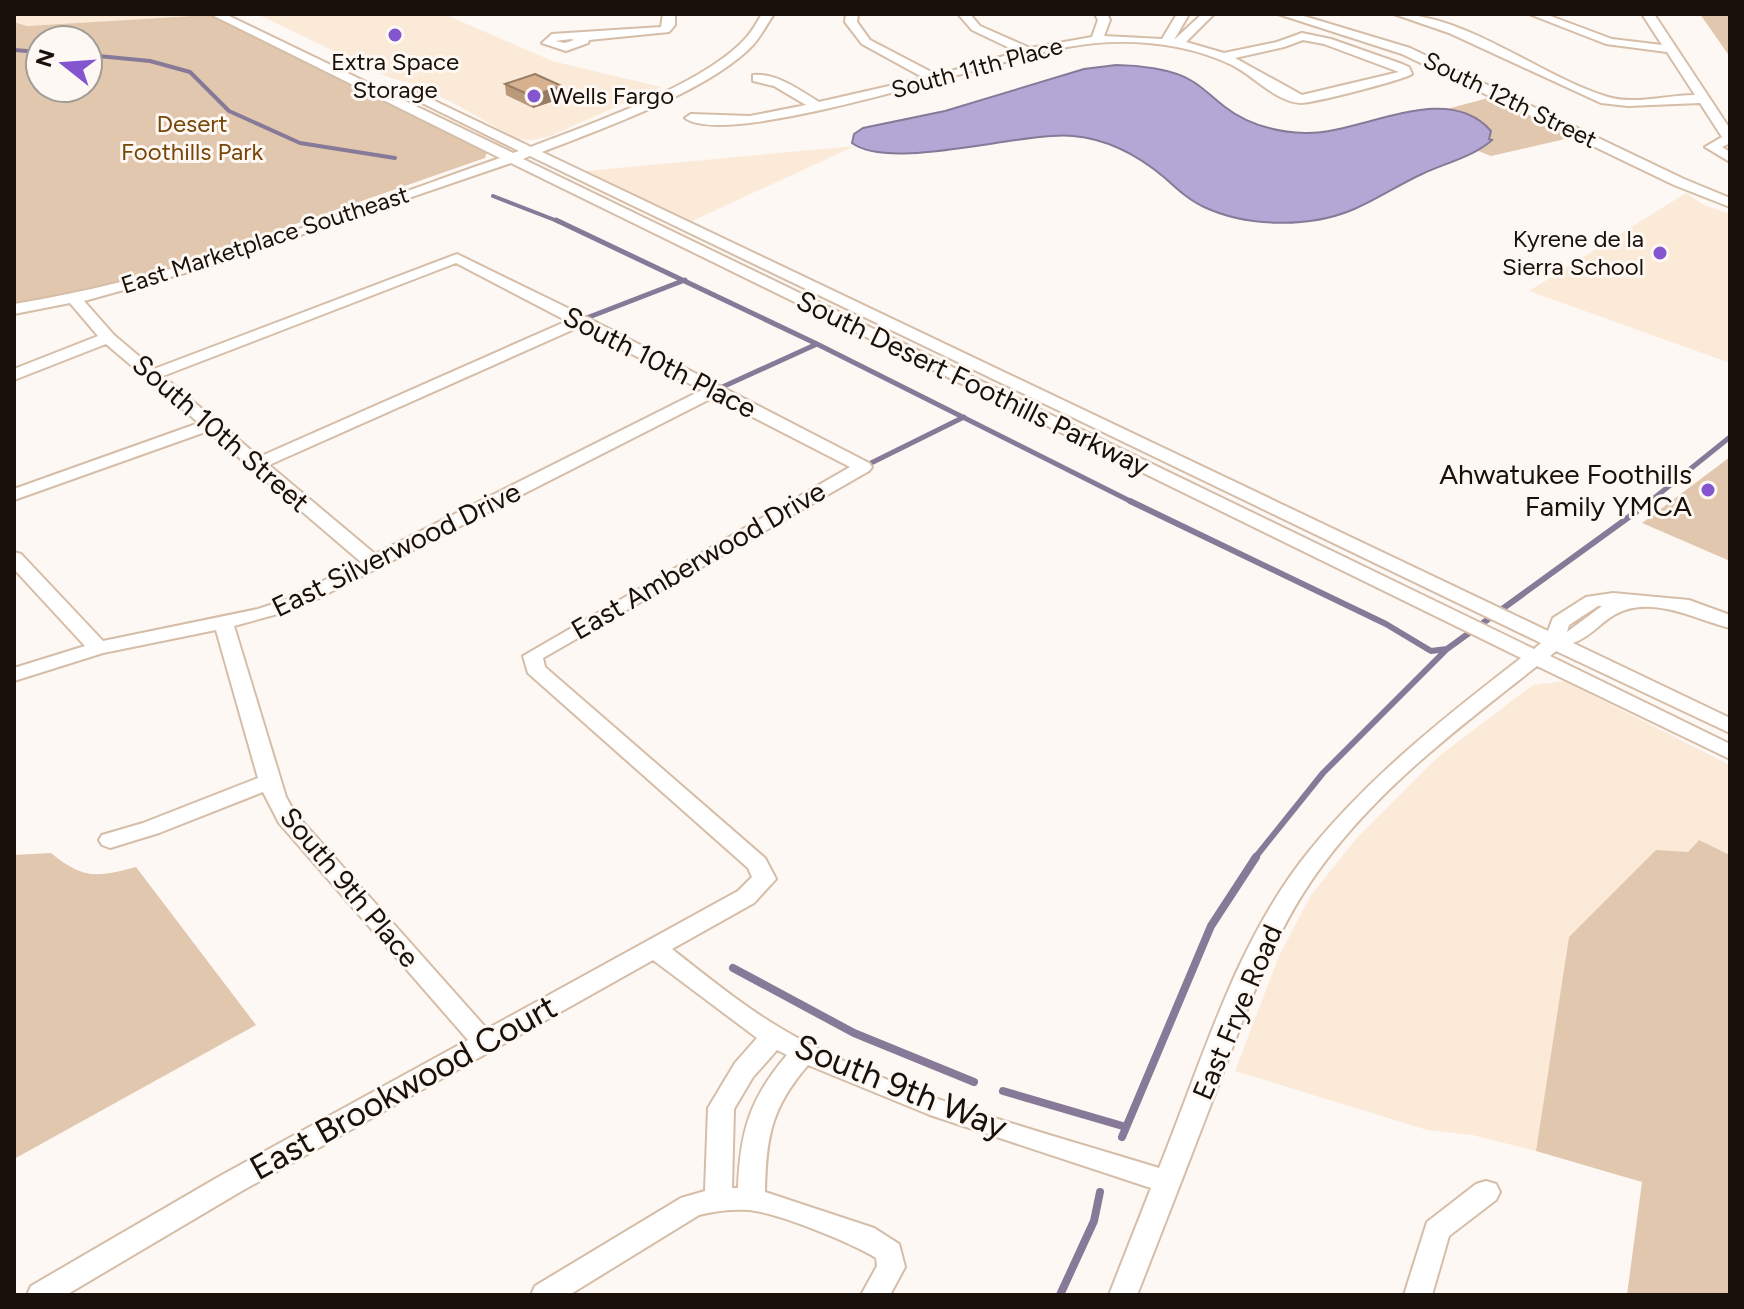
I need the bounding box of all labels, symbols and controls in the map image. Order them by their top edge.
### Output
north arrow [24,24,104,104]
marker: Extra Space Storage [386,26,404,44]
street label: South 11th Place [888,31,1066,104]
street label: South 12th Street [1419,45,1602,154]
text: N [30,46,61,70]
place label: Extra Space Storage [331,47,459,104]
place label: Wells Fargo [550,81,674,110]
marker: Wells Fargo [525,87,543,105]
park label: Desert Foothills Park [121,109,263,166]
street label: East Marketplace Southeast [117,179,412,300]
place label: Kyrene de la Sierra School [1502,224,1644,281]
marker: Kyrene de la Sierra School [1651,244,1669,262]
street label: South Desert Foothills Parkway [791,283,1155,483]
street label: South 10th Place [558,299,762,425]
street label: South 10th Street [126,347,316,519]
place label: Ahwatukee Foothills Family YMCA [1439,457,1692,523]
street label: East Amberwood Drive [565,473,831,647]
street label: East Silverwood Drive [266,474,526,624]
marker: Ahwatukee Foothills Family YMCA [1699,481,1717,499]
street label: South 9th Place [273,800,427,974]
street label: East Frye Road [1185,919,1289,1105]
street label: East Brookwood Court [243,986,564,1189]
street label: South 9th Way [789,1025,1013,1148]

